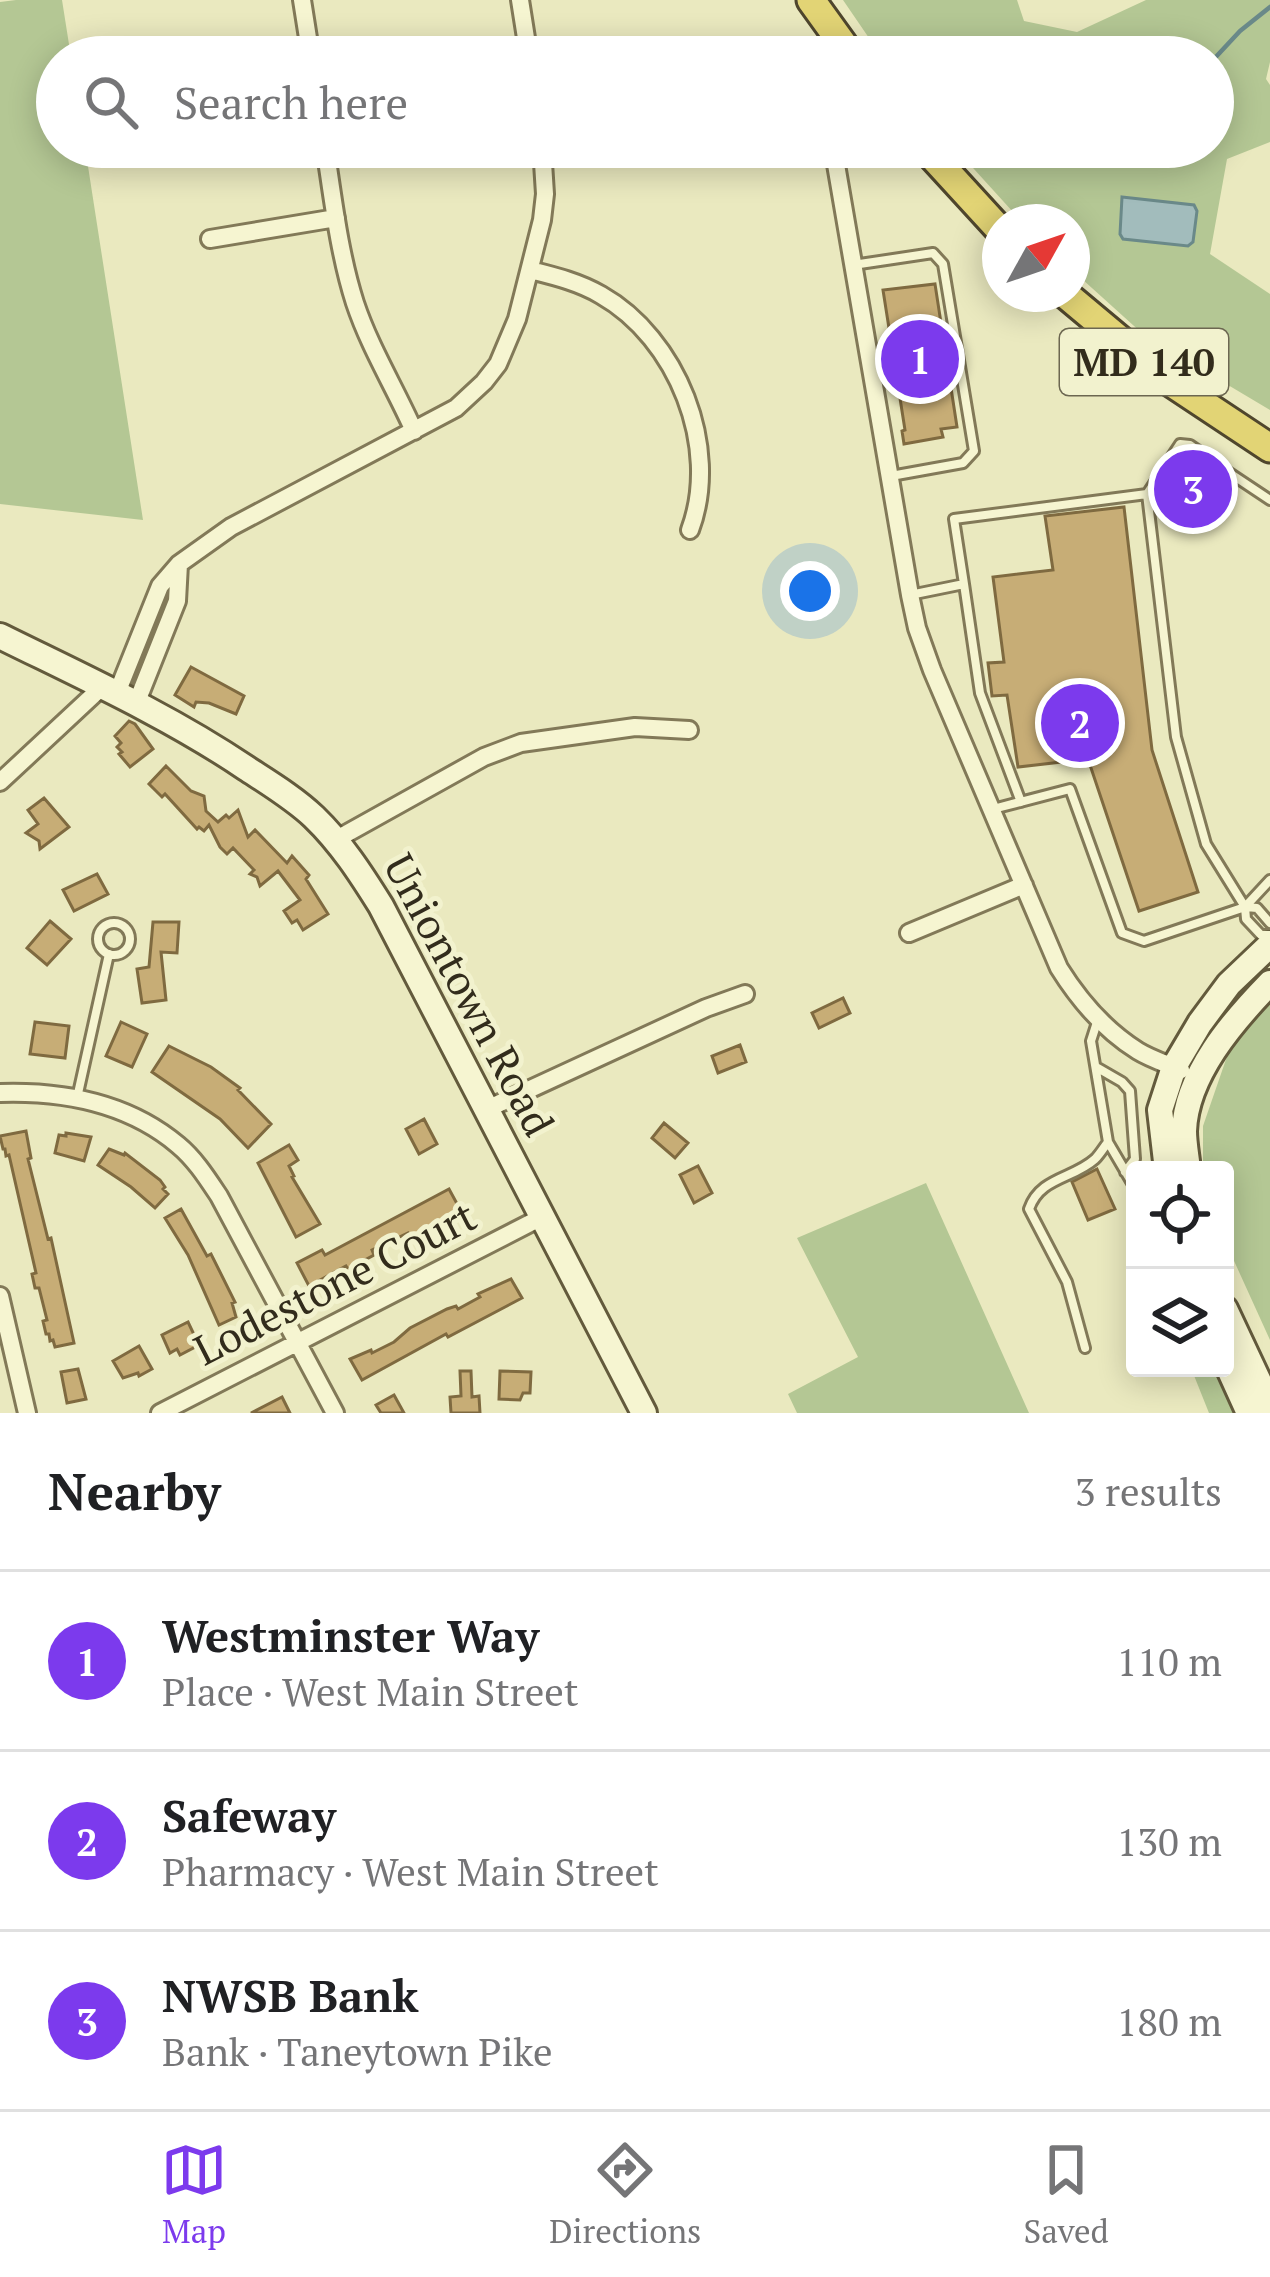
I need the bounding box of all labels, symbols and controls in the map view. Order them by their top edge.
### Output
search box [36,36,1234,168]
icon: search [78,69,144,135]
text: Search here [174,72,408,132]
north arrow [982,204,1090,312]
pin: 1 [881,314,959,404]
road number: MD 140 [1060,329,1228,395]
pin: 3 [1154,444,1232,534]
your location [780,561,840,621]
pin: 2 [1041,678,1119,768]
street label: Uniontown Road [372,844,568,1145]
map controls [1126,1161,1234,1377]
button: locate [1126,1161,1234,1269]
street label: Lodestone Court [184,1187,485,1377]
button: layers [1126,1269,1234,1377]
text: Nearby [48,1457,221,1525]
text: 3 results [1075,1465,1222,1517]
text: Westminster Way [162,1605,539,1665]
text: 1 [76,1635,98,1687]
text: 110 m [1117,1635,1222,1687]
text: Place · West Main Street [162,1665,578,1717]
text: Safeway [162,1785,336,1845]
text: 2 [76,1815,98,1867]
text: 130 m [1117,1815,1222,1867]
text: Pharmacy · West Main Street [162,1845,659,1897]
text: NWSB Bank [162,1965,419,2025]
text: 3 [76,1995,98,2047]
text: 180 m [1117,1995,1222,2047]
text: Bank · Taneytown Pike [162,2025,553,2077]
tab: Map [161,2137,227,2252]
tab: Directions [549,2137,701,2252]
tab: Saved [1024,2137,1109,2252]

